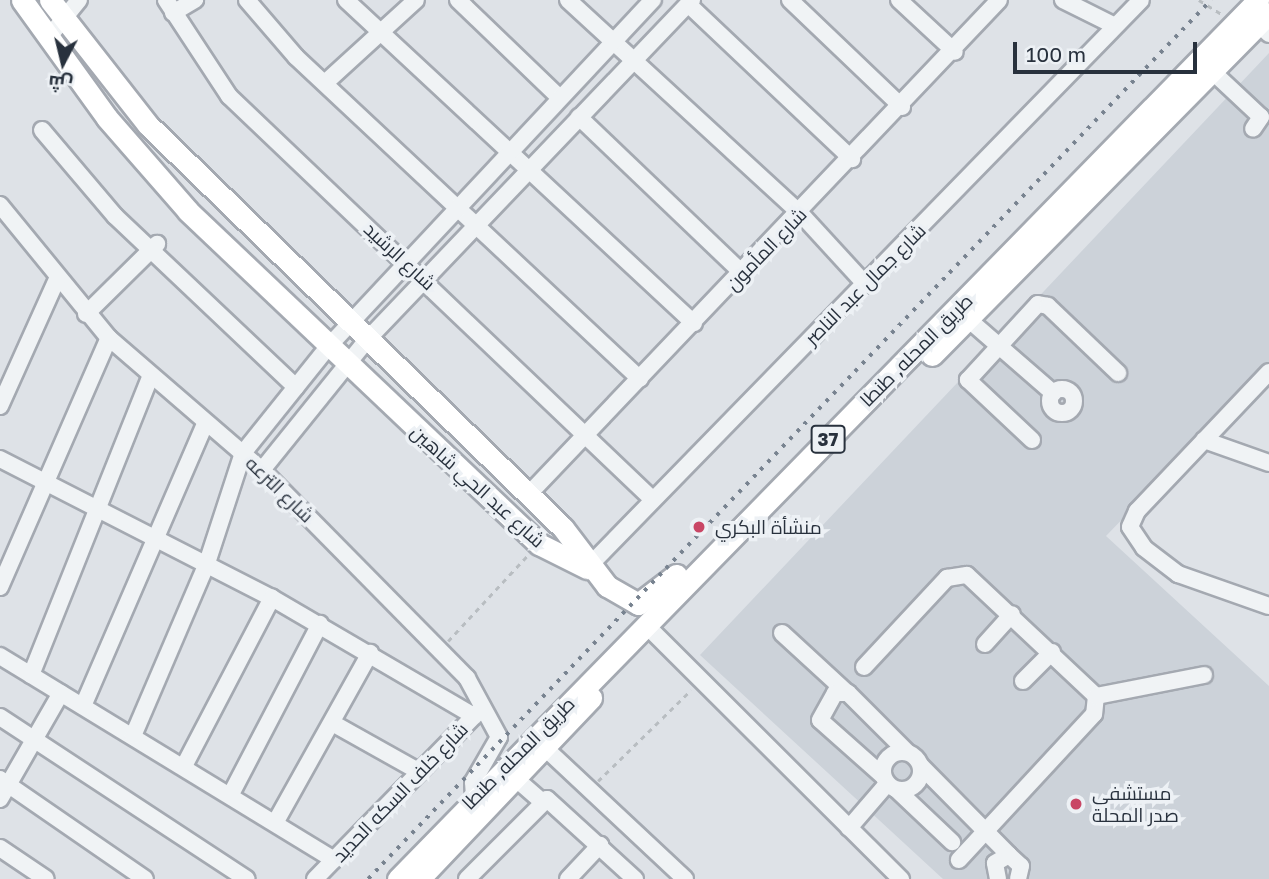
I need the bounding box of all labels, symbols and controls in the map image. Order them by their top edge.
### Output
north arrow [28,28,98,98]
scale bar [1017,28,1201,72]
text: 100 m [1026,41,1086,67]
text: ش [47,71,74,97]
street label: شارع المأمون [721,203,811,295]
street label: شارع الرشيد [360,217,440,295]
street label: شارع جمال عبد الناصر [800,219,930,349]
street label: طريق المحله, طنطا [855,289,977,411]
street label: شارع عبد الحي شاهين [406,420,550,552]
road number: 37 [810,424,846,454]
street label: شارع الترعه [241,451,319,527]
place label: منشأة البكري [715,516,822,538]
marker: منشأة البكري [689,517,709,537]
street label: طريق المحله, طنطا [457,692,579,814]
street label: شارع خلف السكه الحديد [328,718,472,866]
place label: مستشفى صدر المحلة [1092,782,1179,826]
marker: مستشفى صدر المحلة [1066,794,1086,814]

